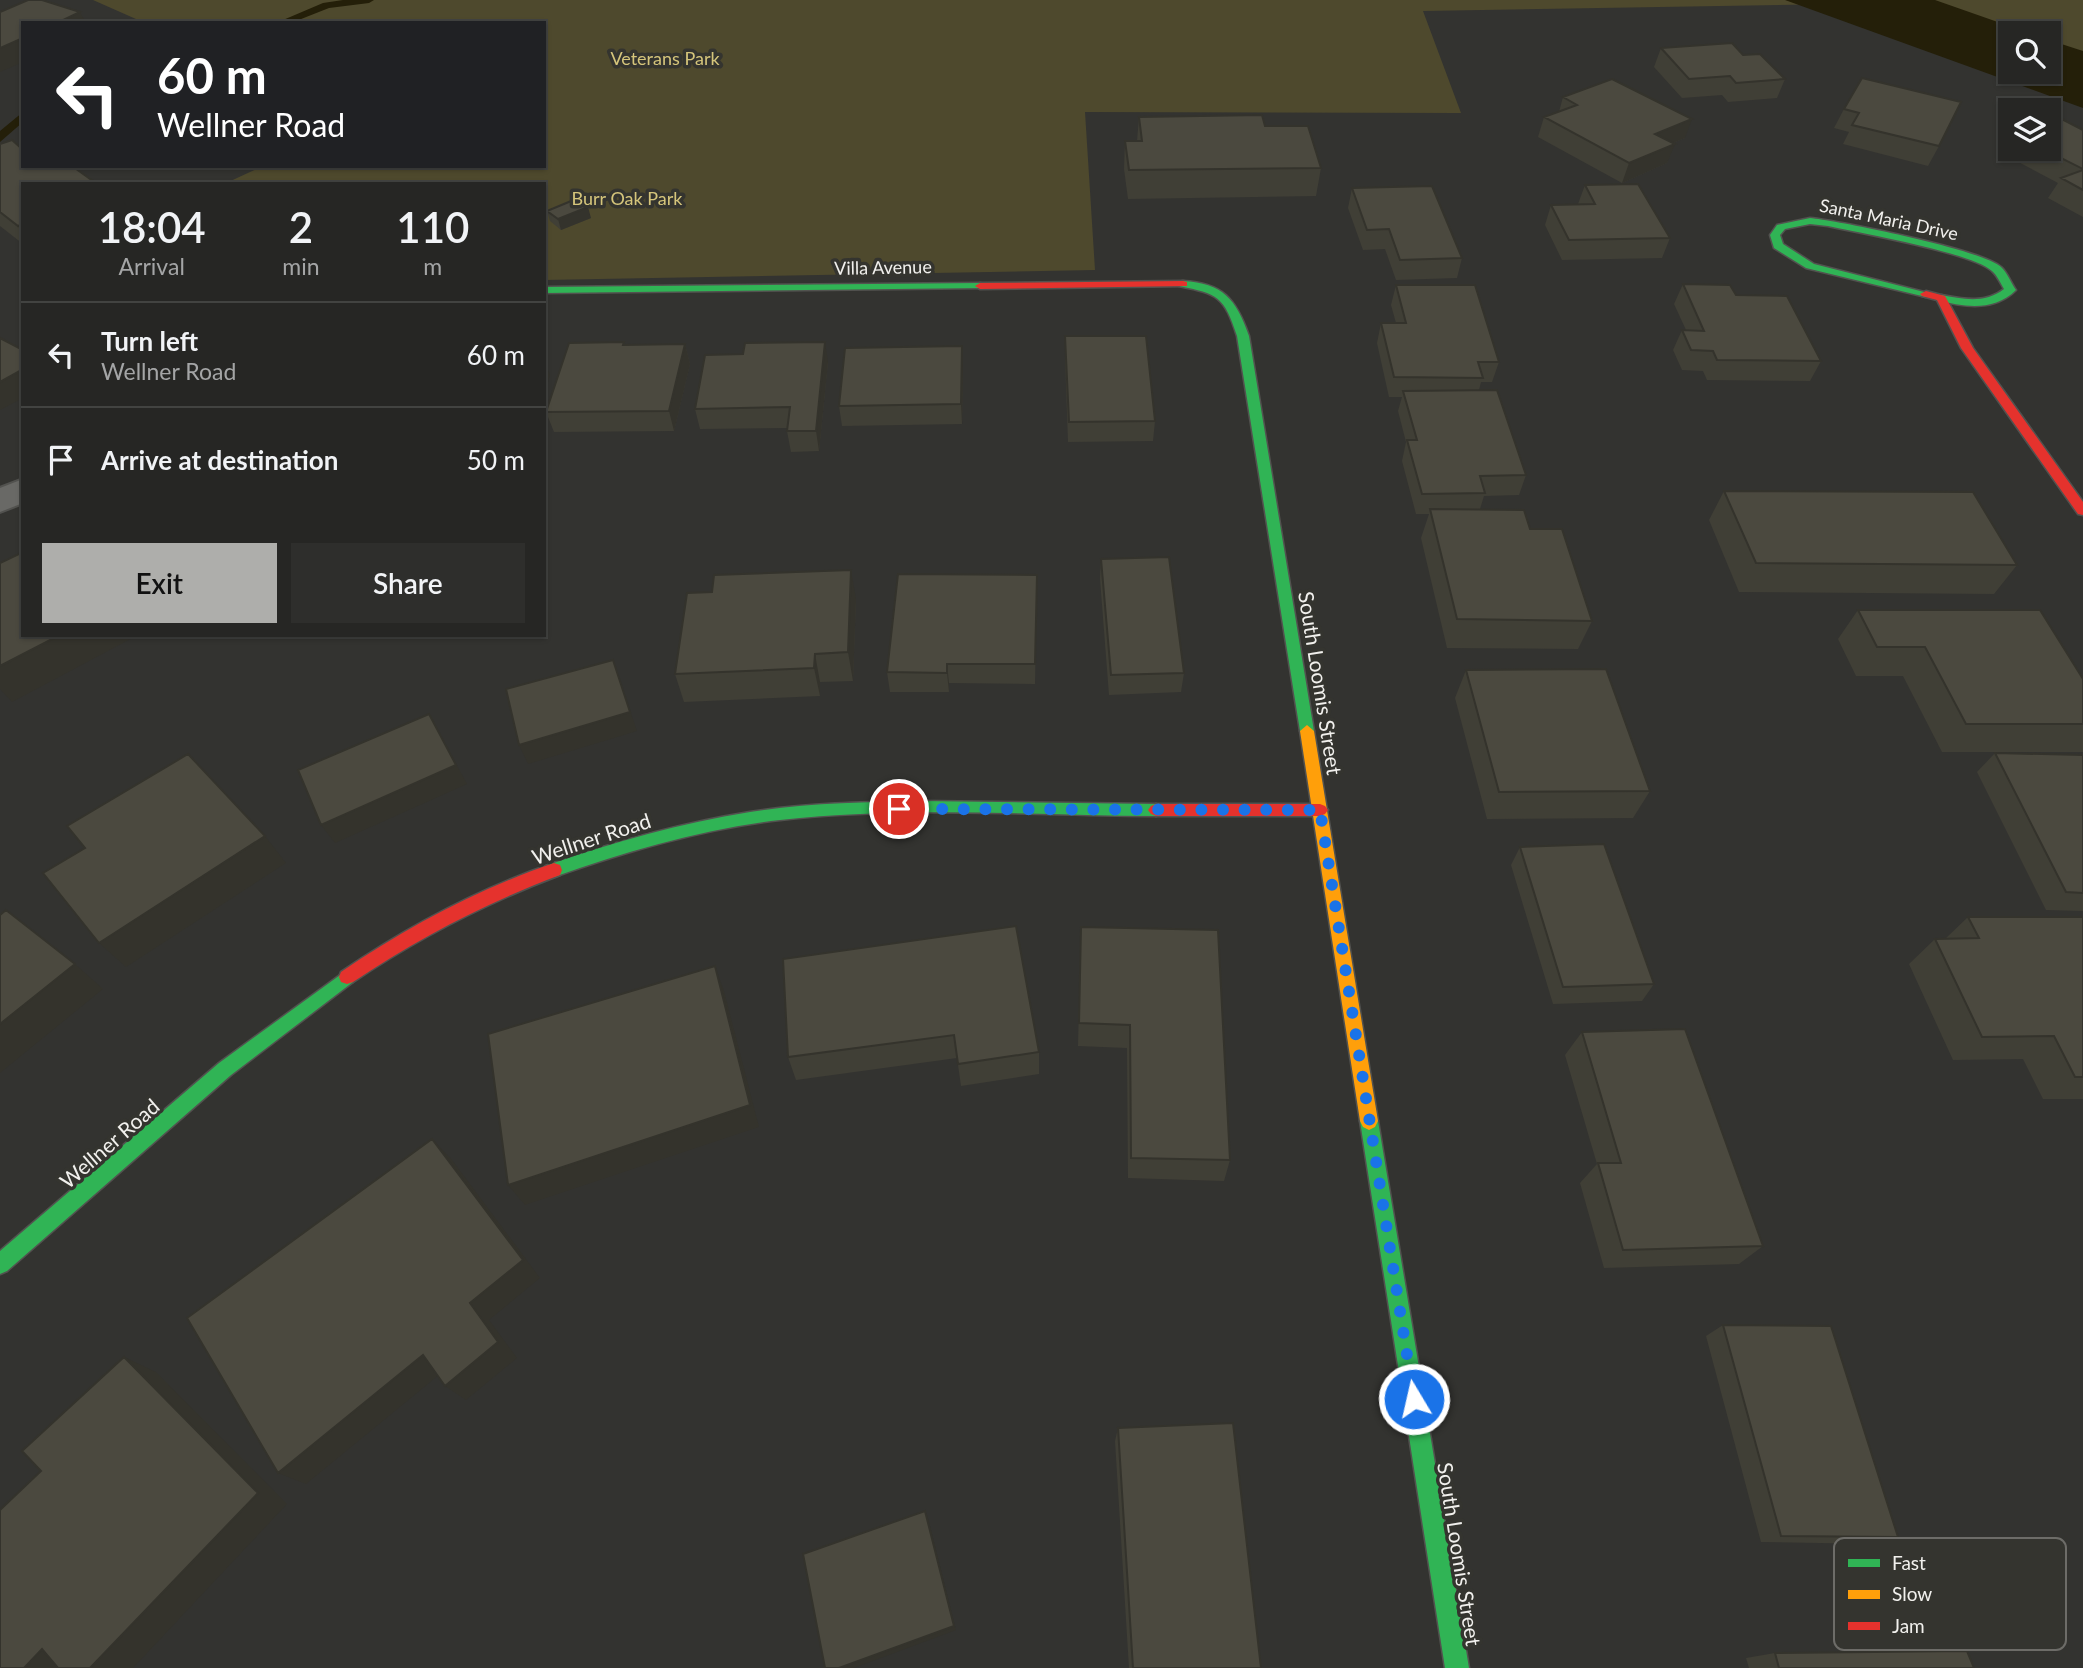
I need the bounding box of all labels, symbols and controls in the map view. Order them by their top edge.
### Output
map controls [1998,21,2061,161]
button: search [1998,21,2061,84]
text: 60 m [157,46,267,104]
park label: Veterans Park [610,47,720,69]
icon: left [42,49,133,140]
button: layers [1998,98,2061,161]
text: Wellner Road [157,105,345,144]
park label: Burr Oak Park [572,187,683,209]
street label: Santa Maria Drive [1818,194,1960,244]
text: 18:04 [98,202,206,252]
text: 2 [289,202,313,252]
text: 110 [396,202,469,252]
text: Arrival [119,252,185,280]
text: min [282,252,320,280]
text: m [423,252,442,280]
street label: Villa Avenue [834,255,932,279]
text: Turn left [101,325,198,357]
icon: left [42,336,80,374]
text: 60 m [467,339,525,371]
text: Wellner Road [101,357,236,385]
icon: arrive [42,441,80,479]
text: Arrive at destination [101,444,338,476]
text: 50 m [467,444,525,476]
button: Exit [42,543,277,623]
button: Share [291,543,525,623]
street label: South Loomis Street [1294,589,1348,777]
pin [869,779,929,839]
icon: arrive [880,790,918,828]
street label: Wellner Road [528,807,654,869]
street label: Wellner Road [54,1093,164,1193]
position arrow [1377,1362,1451,1436]
street label: South Loomis Street [1433,1460,1487,1648]
legend [1834,1538,2066,1650]
text: Fast [1892,1551,1926,1574]
text: Slow [1892,1582,1932,1605]
text: Jam [1892,1614,1925,1637]

